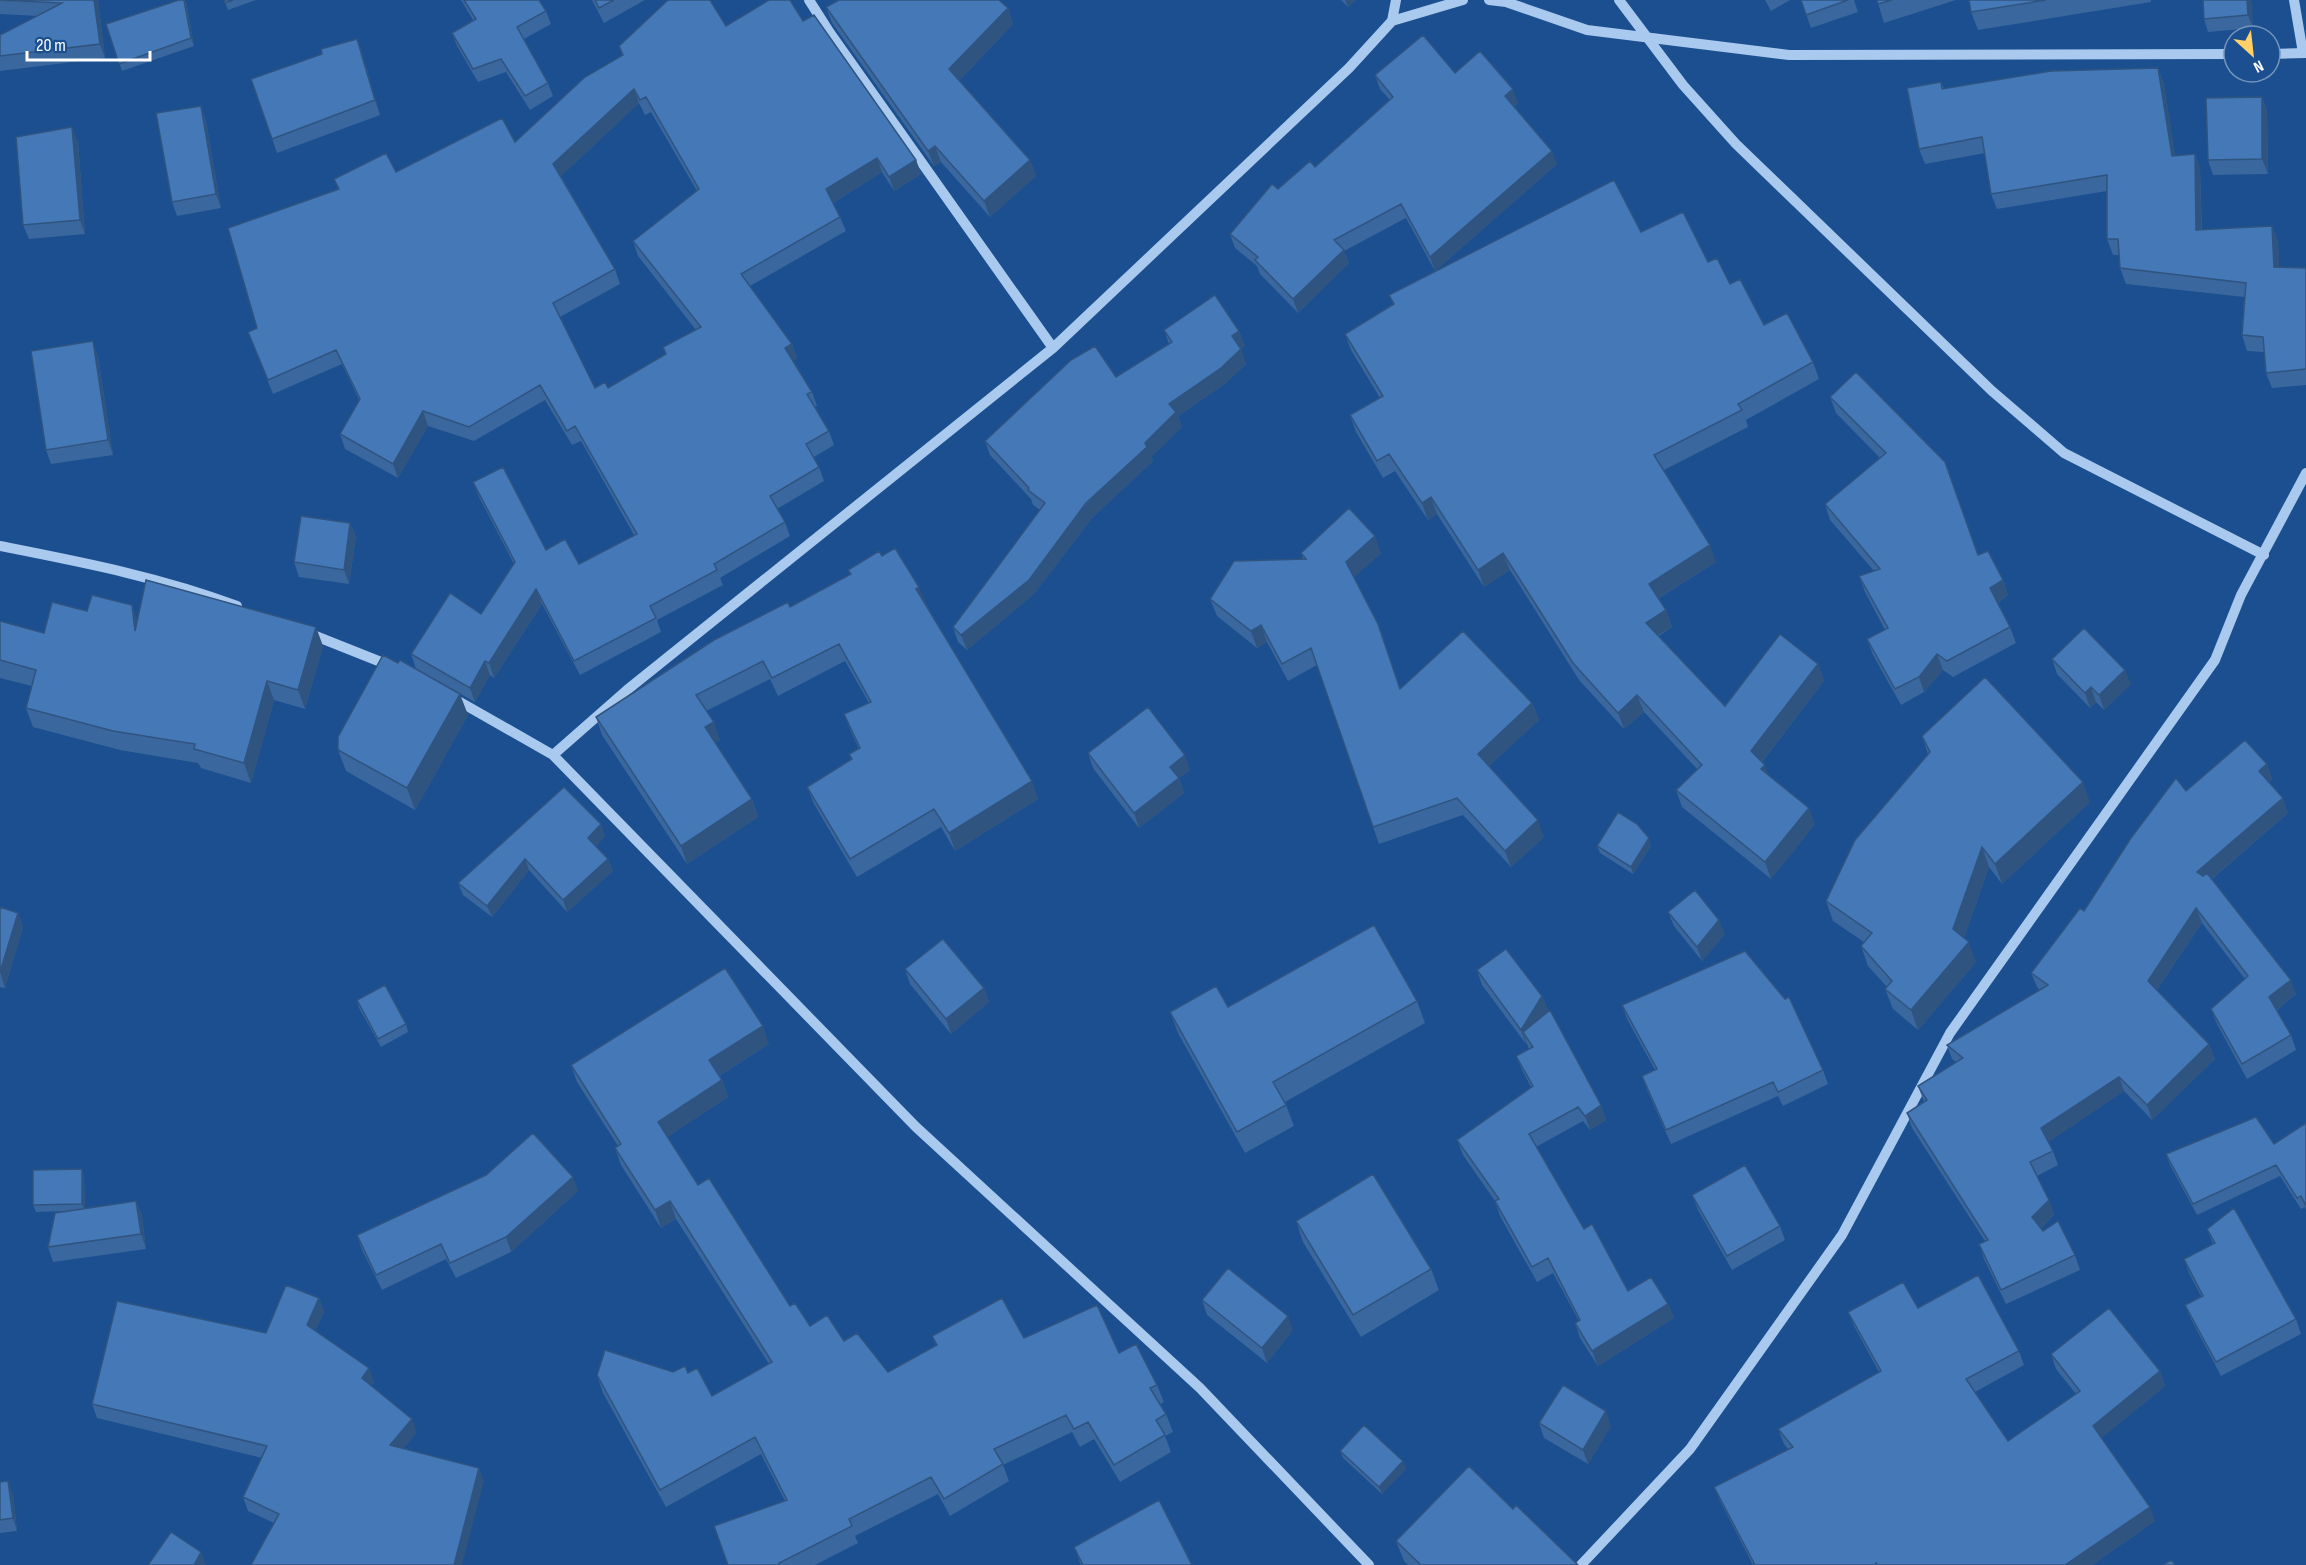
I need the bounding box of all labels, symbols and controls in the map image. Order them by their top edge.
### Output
scale bar [27,24,150,62]
north arrow [2222,24,2282,84]
text: 20 m [36,35,66,56]
text: N [2250,56,2266,76]

